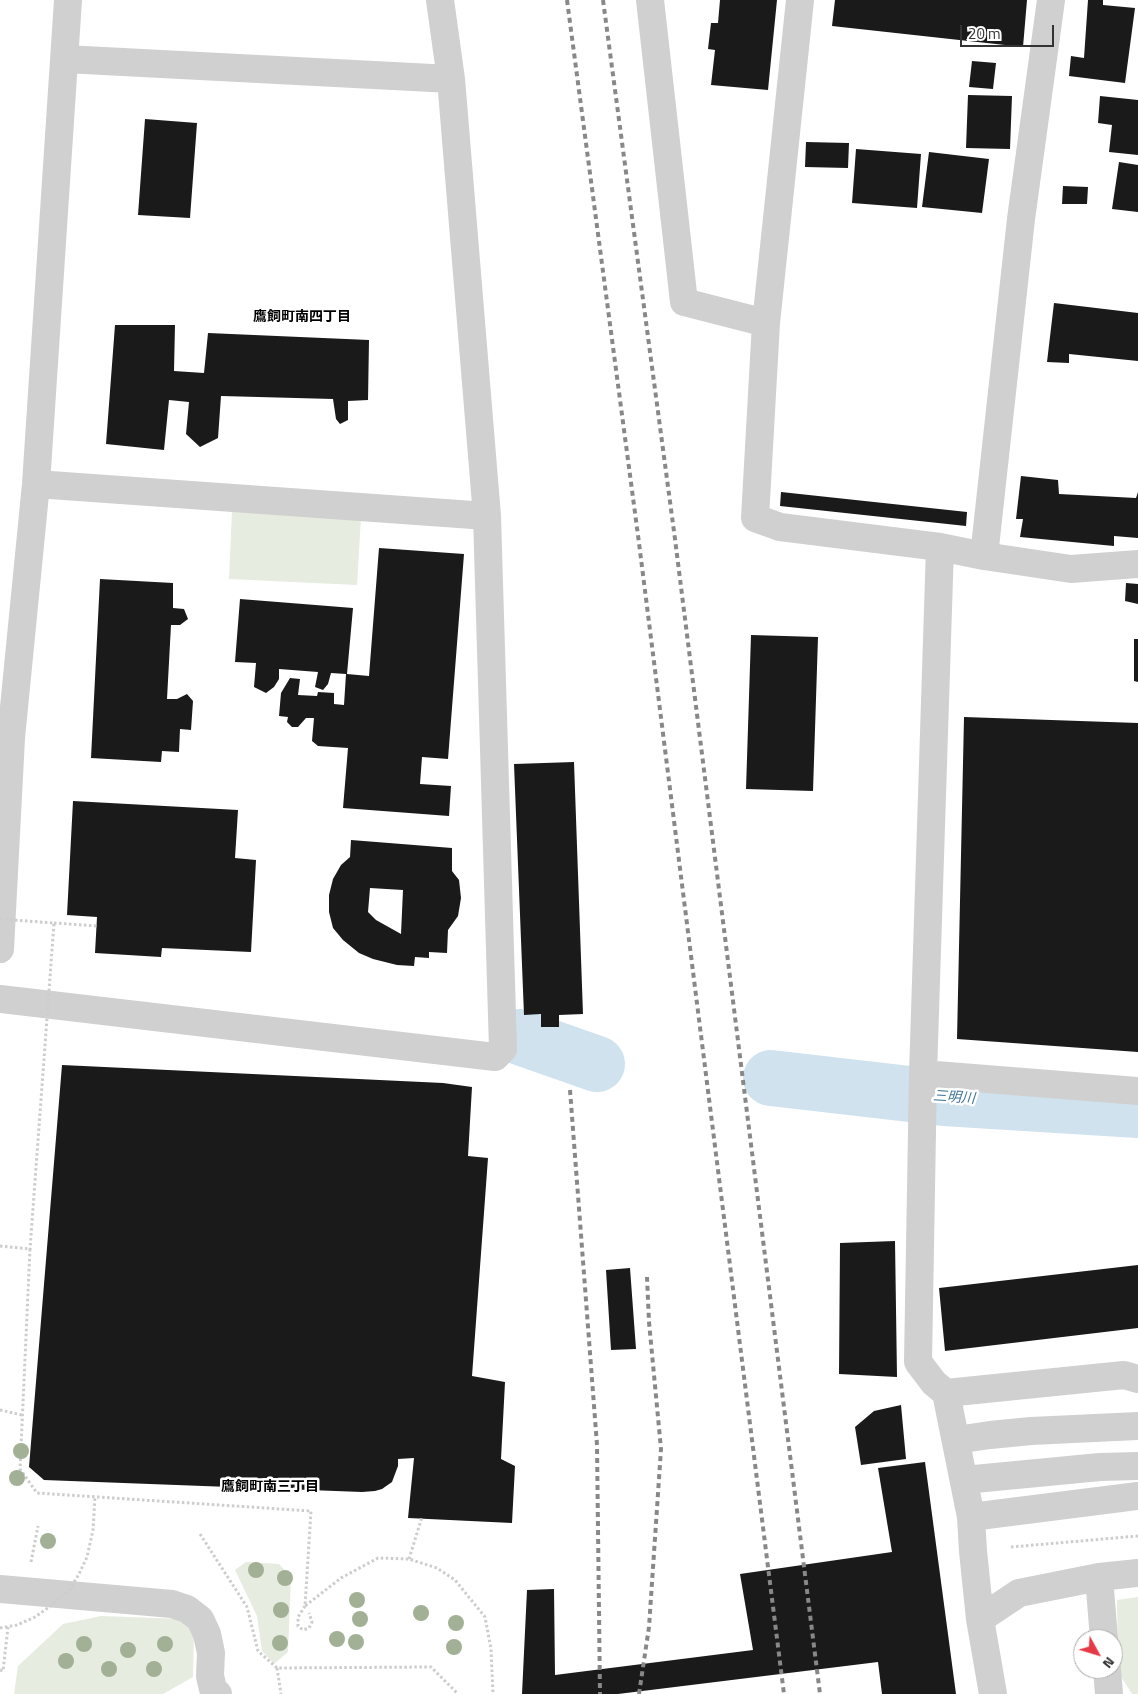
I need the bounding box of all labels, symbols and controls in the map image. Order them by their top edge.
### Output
scale bar [963,15,1057,47]
text: 20 m [968,22,1001,45]
district label: 鷹飼町南四丁目 [253,310,351,326]
water label: 三明川 [932,1088,976,1108]
district label: 鷹飼町南三丁目 [221,1480,319,1496]
north arrow [1073,1629,1123,1679]
text: N [1098,1653,1120,1673]

